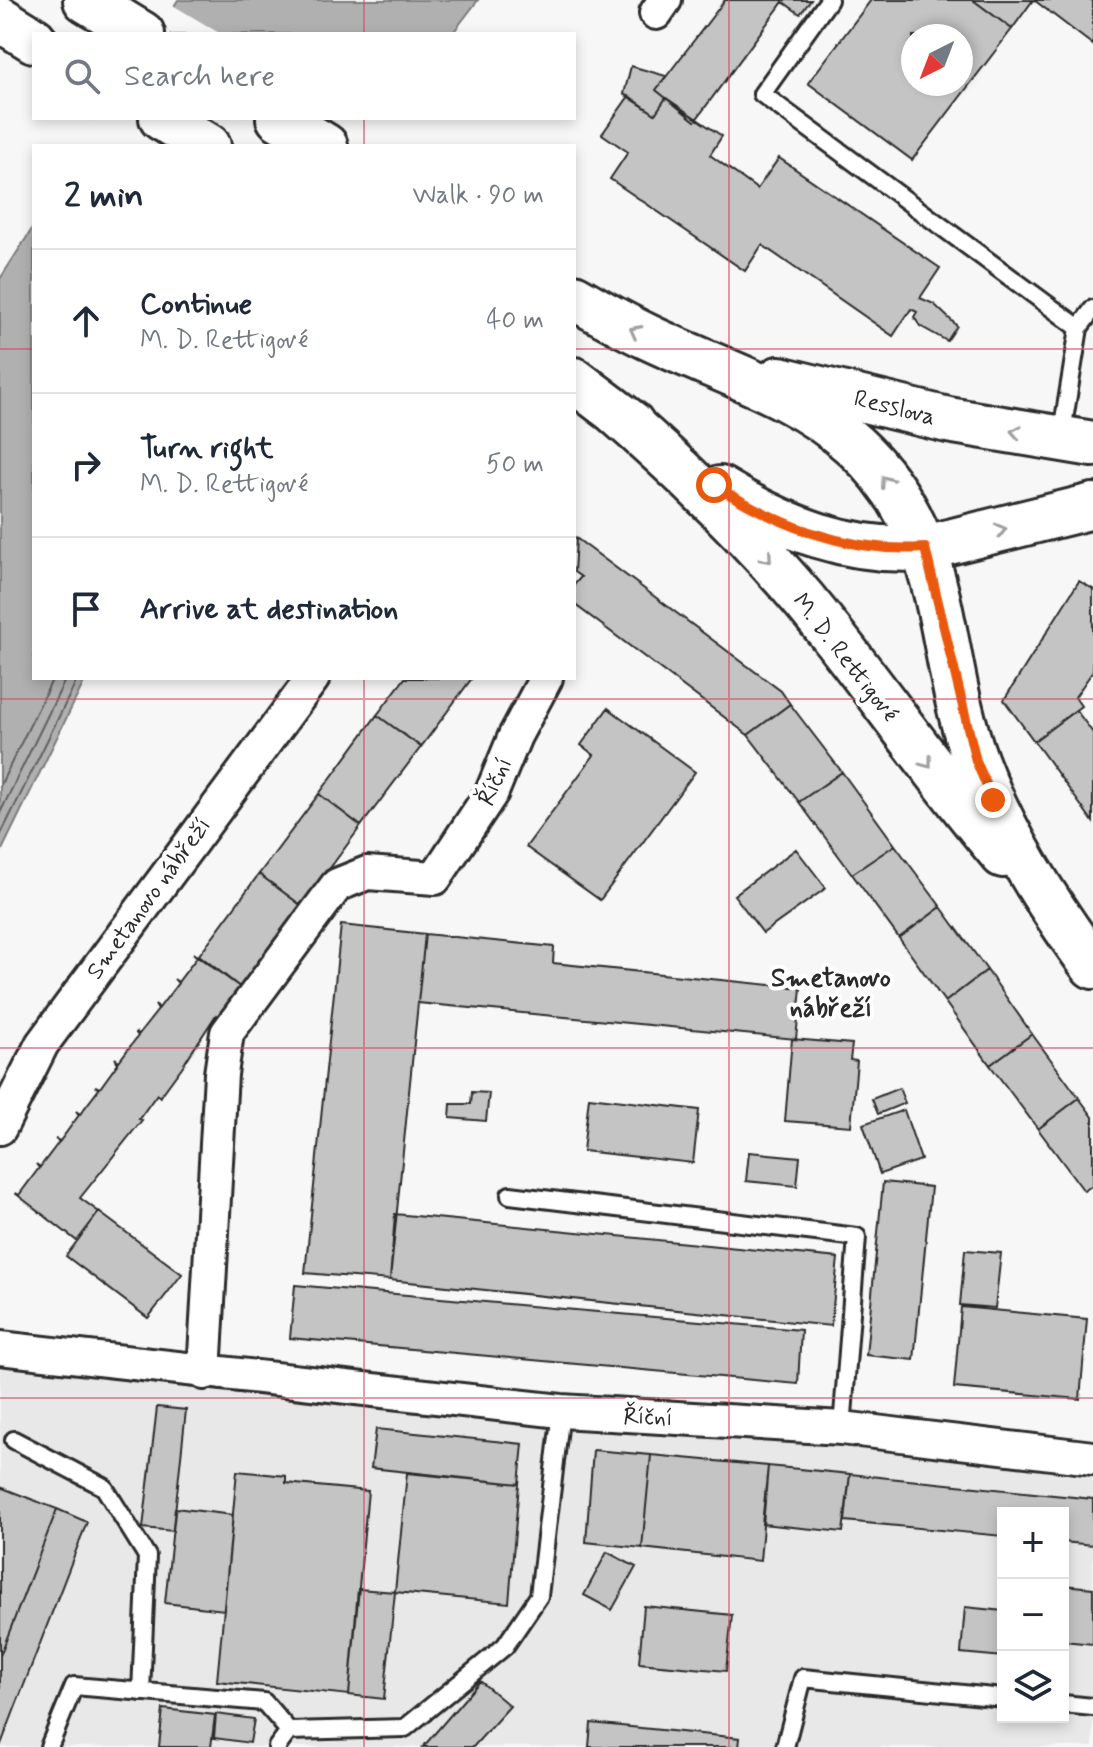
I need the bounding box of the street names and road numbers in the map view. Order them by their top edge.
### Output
street label: Resslova [851,383,939,434]
street label: M. D. Rettigové [785,587,905,729]
street label: Říční [471,752,520,811]
street label: Smetanovo nábřeží [80,812,219,986]
street label: Říční [622,1401,674,1434]

